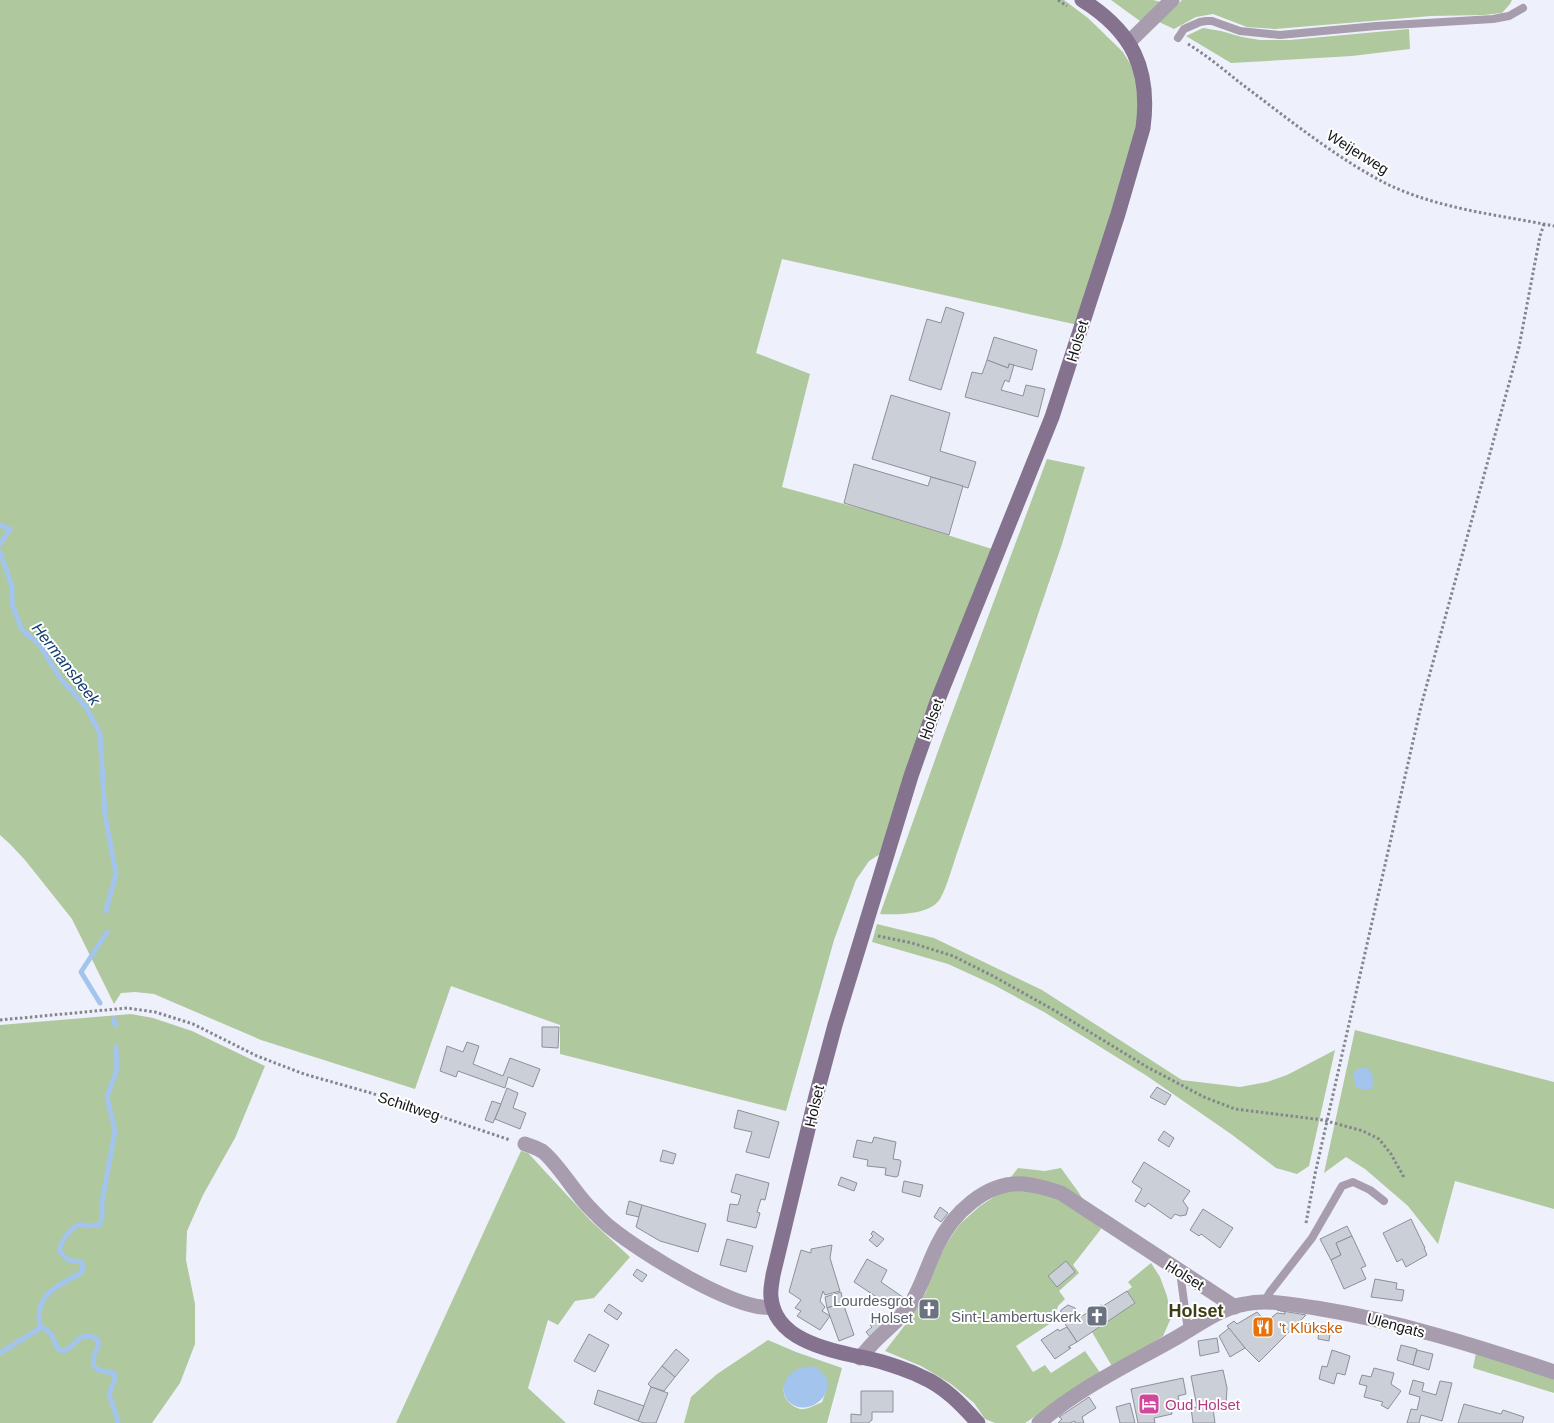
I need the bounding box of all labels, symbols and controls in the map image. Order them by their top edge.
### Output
street label: Weijerweg [1324,126,1392,178]
street label: Holset [1063,317,1092,364]
water label: Hermansbeek [29,620,104,709]
street label: Holset [916,695,947,742]
street label: Holset [801,1083,827,1129]
street label: Schiltweg [376,1088,442,1124]
street label: Holset [1162,1257,1208,1294]
place label: Lourdesgrot Holset [833,1292,914,1326]
church icon: Lourdesgrot Holset [917,1297,941,1321]
district label: Holset [1168,1301,1224,1321]
church icon: Sint-Lambertuskerk [1085,1304,1109,1328]
place label: Sint-Lambertuskerk [951,1308,1081,1325]
street label: Ulengats [1365,1309,1427,1341]
restaurant icon: 't Klükske [1251,1315,1275,1339]
place label: 't Klükske [1279,1319,1343,1336]
hotel icon: Oud Holset [1137,1392,1161,1416]
place label: Oud Holset [1165,1396,1241,1413]

